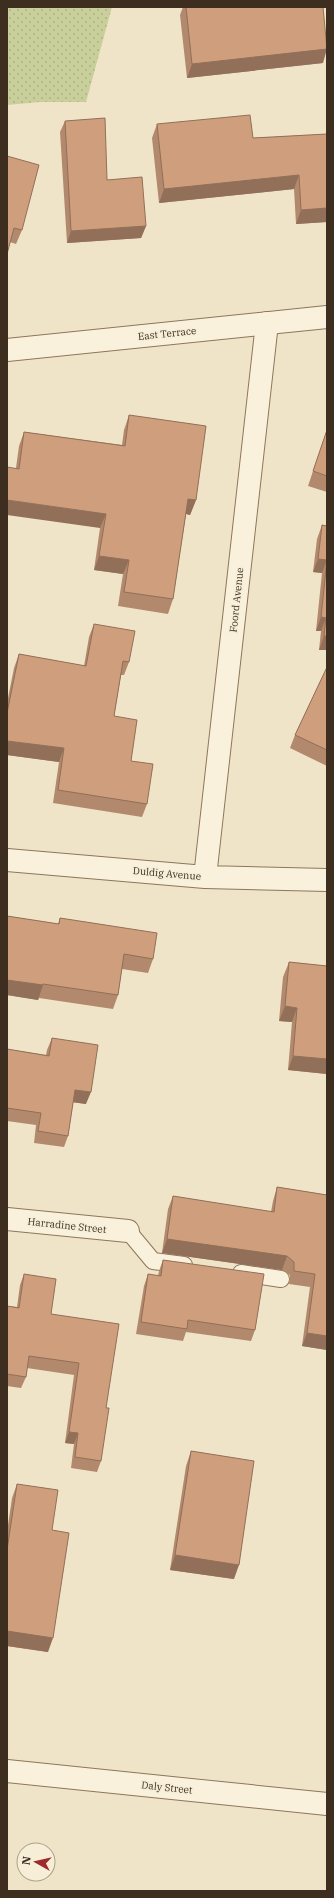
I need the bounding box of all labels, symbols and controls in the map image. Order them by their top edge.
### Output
street label: East Terrace [137,324,197,343]
street label: Foord Avenue [227,567,246,633]
street label: Duldig Avenue [132,864,202,883]
street label: Harradine Street [27,1215,107,1236]
street label: Daly Street [141,1778,194,1797]
north arrow [16,1842,56,1882]
text: N [19,1855,34,1866]

